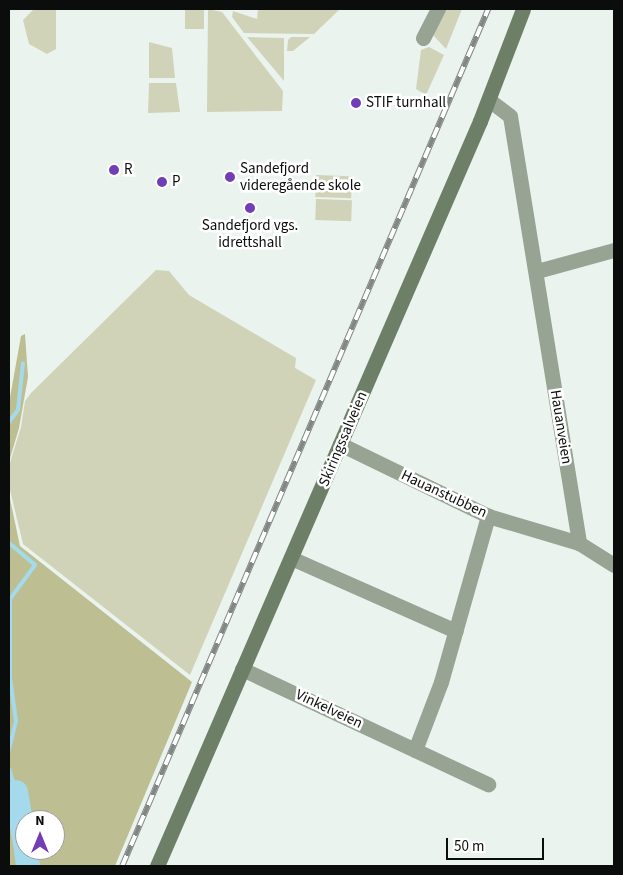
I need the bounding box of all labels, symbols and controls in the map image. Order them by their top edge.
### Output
place label: STIF turnhall [366,94,446,112]
marker: STIF turnhall [350,97,362,109]
place label: Sandefjord videregående skole [240,159,361,194]
place label: R [124,161,133,179]
marker: R [108,164,120,176]
marker: Sandefjord videregående skole [224,171,236,183]
place label: P [172,173,180,191]
marker: P [156,176,168,188]
marker: Sandefjord vgs. idrettshall [244,202,256,214]
place label: Sandefjord vgs. idrettshall [202,216,298,251]
street label: Skiringssalveien [315,389,371,489]
street label: Hauanveien [546,389,576,465]
street label: Hauanstubben [398,466,490,522]
street label: Vinkelveien [293,686,365,732]
north arrow [15,810,65,860]
text: N [35,811,45,831]
scale bar [448,828,546,860]
text: 50 m [454,836,484,857]

